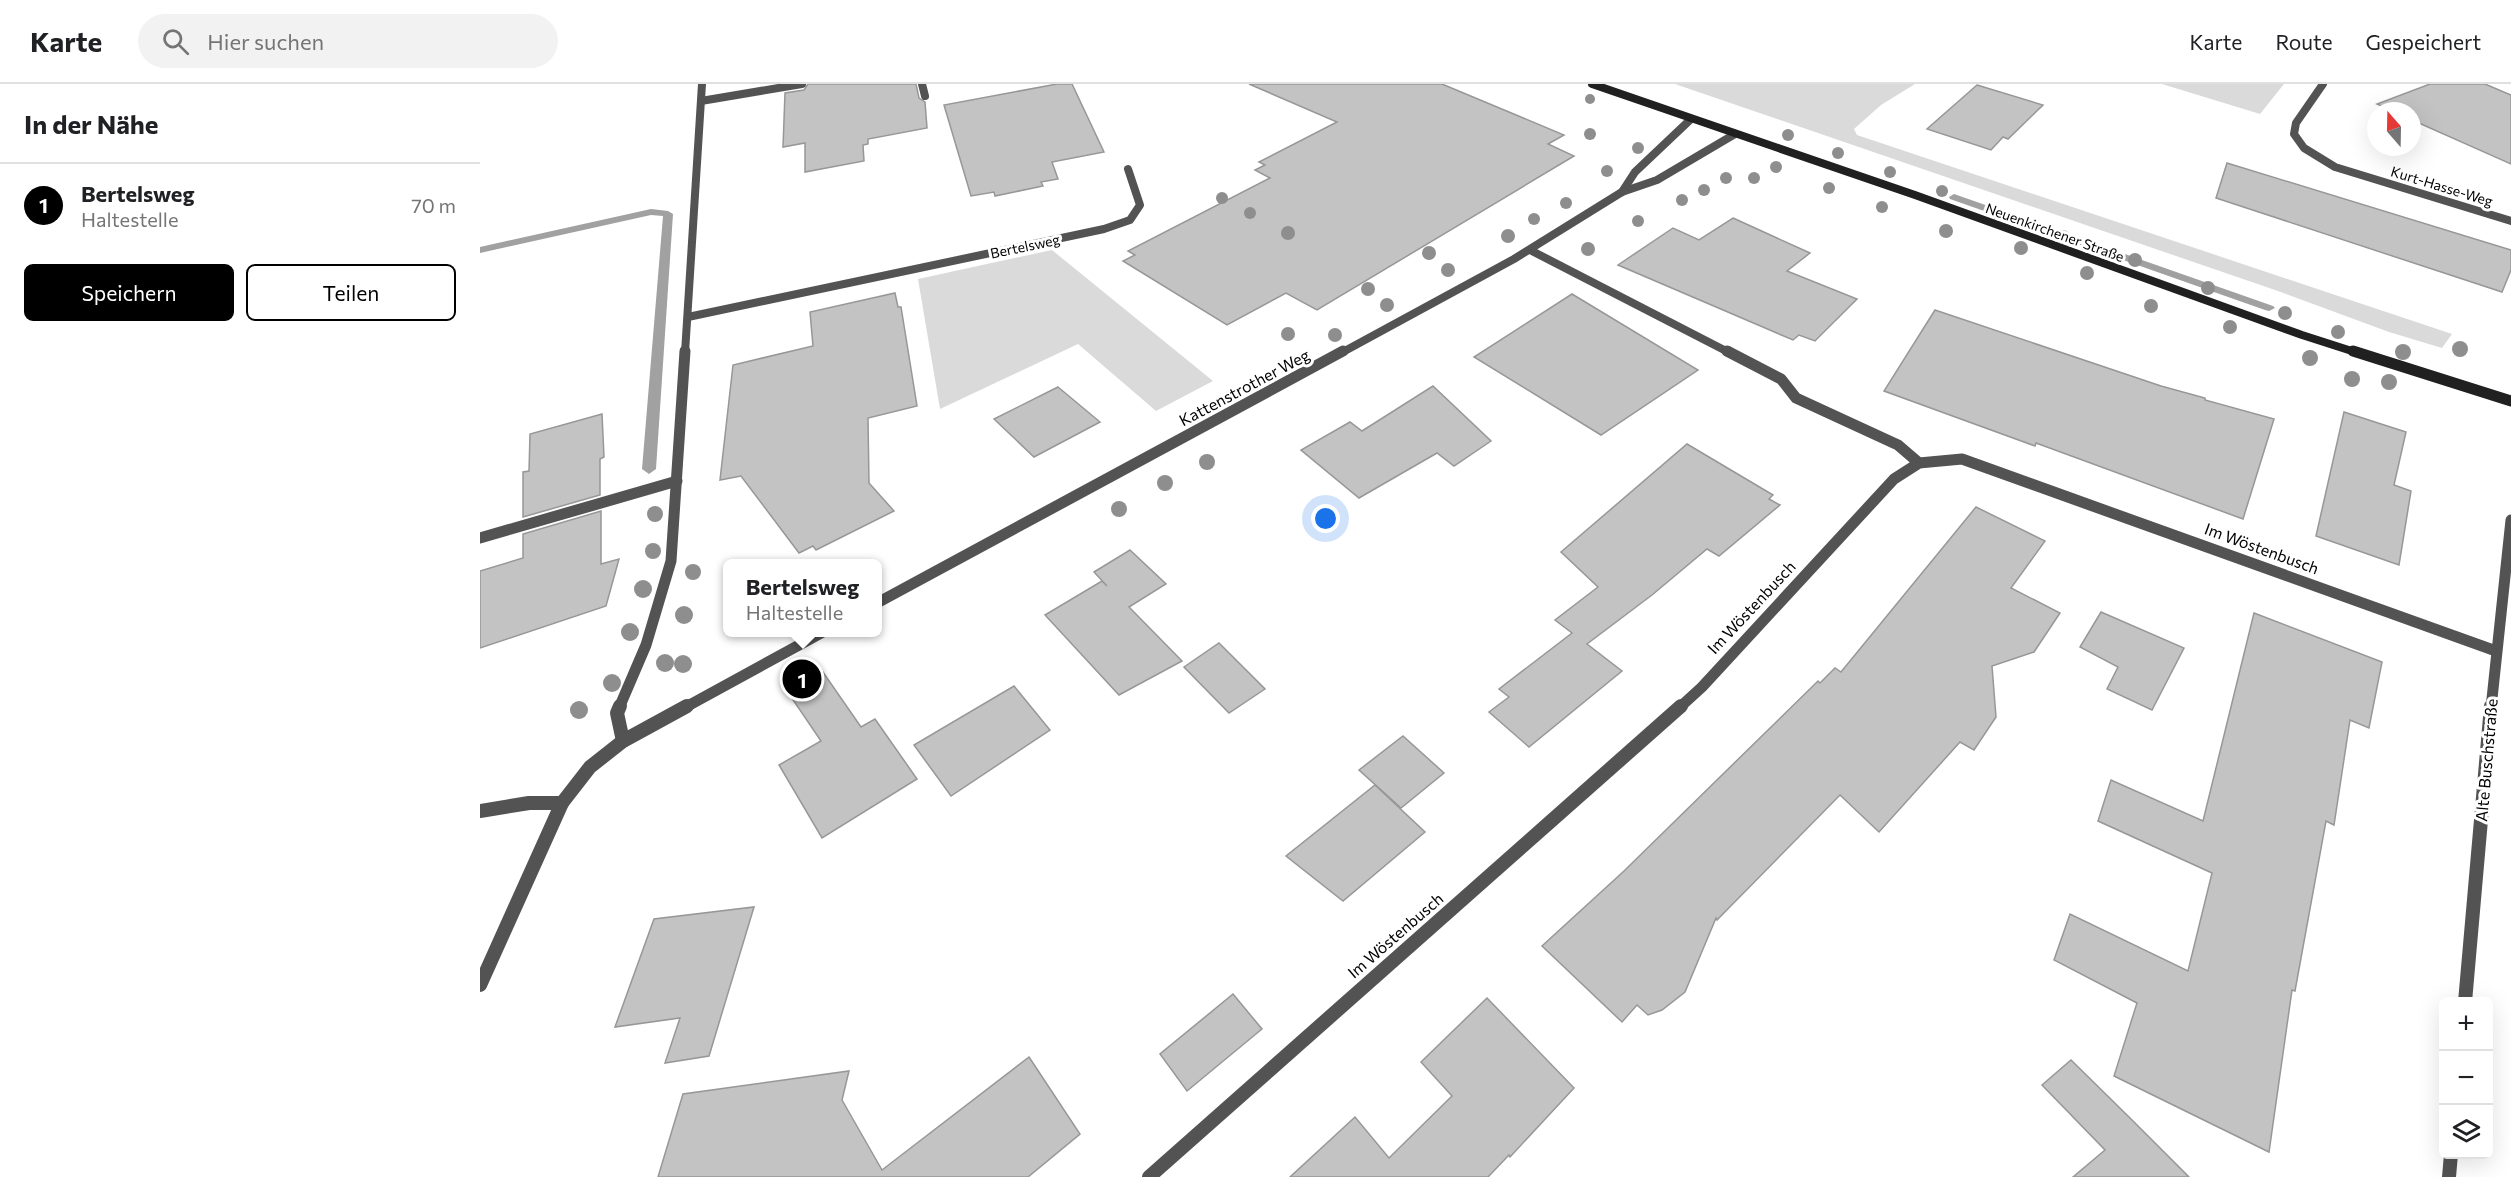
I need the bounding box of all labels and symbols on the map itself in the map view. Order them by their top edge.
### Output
north arrow [2367,102,2421,156]
street label: Kurt-Hasse-Weg [2389,162,2495,210]
street label: Neuenkirchener Straße [1983,199,2127,265]
street label: Bertelsweg [989,230,1062,262]
street label: Kattenstrother Weg [1176,344,1313,429]
your location [1311,504,1340,533]
street label: Im Wöstenbusch [2202,519,2322,577]
street label: Im Wöstenbusch [1703,557,1799,657]
pin: 1 [782,656,822,702]
street label: Alte Buschstraße [2471,698,2501,822]
street label: Im Wöstenbusch [1343,888,1447,982]

